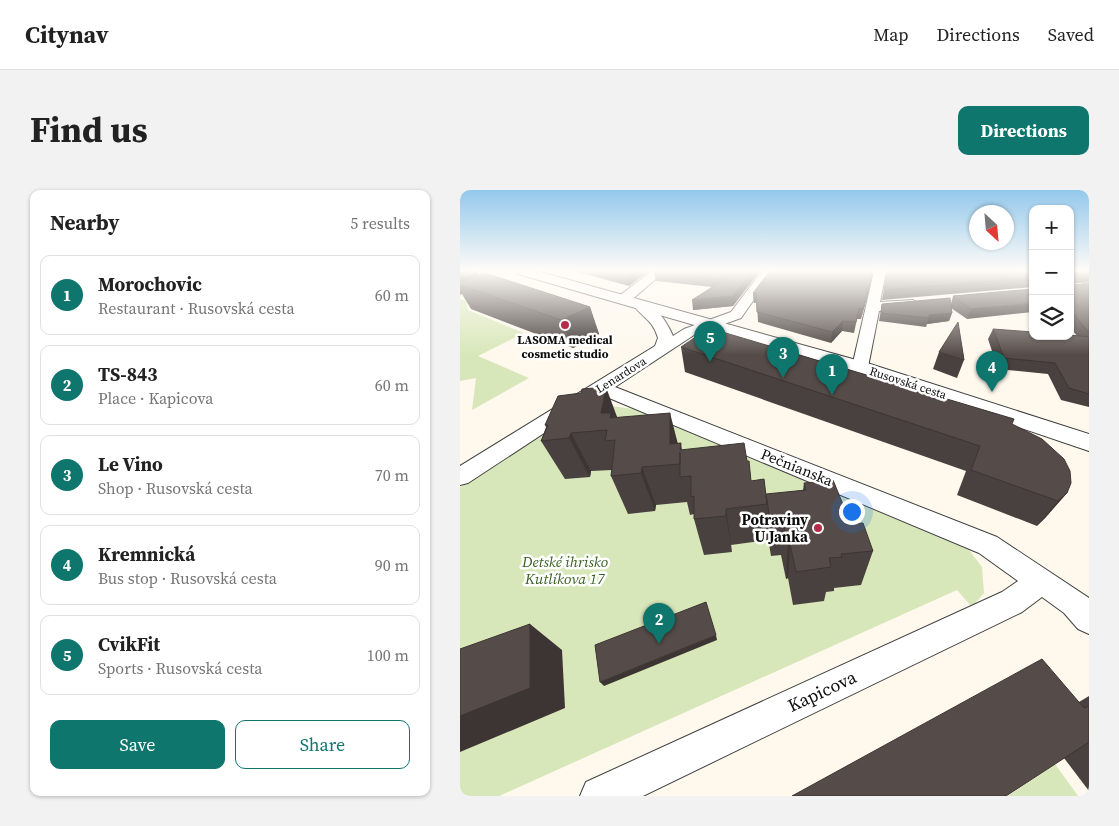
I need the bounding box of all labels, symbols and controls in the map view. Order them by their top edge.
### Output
text: Citynav [25,18,109,51]
text: Map [873,22,909,47]
text: Directions [937,22,1020,47]
text: Saved [1048,22,1094,47]
text: Find us [30,106,148,154]
button: Directions [958,106,1089,155]
north arrow [969,205,1014,250]
map controls [1029,205,1074,340]
button: + [1029,205,1074,250]
text: Nearby [50,208,120,237]
text: 5 results [350,212,410,234]
button: − [1029,250,1074,295]
text: Morochovic [98,271,202,297]
text: 1 [63,284,71,306]
text: 60 m [375,284,409,306]
button: layers [1029,295,1074,340]
text: Restaurant · Rusovská cesta [98,297,295,319]
marker: LASOMA medical cosmetic studio [559,319,571,331]
pin: 5 [694,321,726,362]
place label: LASOMA medical cosmetic studio [517,332,613,362]
pin: 3 [767,337,799,378]
pin: 4 [976,351,1008,392]
street label: Lenardova [593,353,650,397]
pin: 1 [816,354,848,395]
text: TS-843 [98,361,158,387]
street label: Rusovská cesta [867,363,949,403]
text: 2 [63,374,71,396]
text: 60 m [375,374,409,396]
text: Place · Kapicova [98,387,213,409]
street label: Pečnianska [758,443,836,491]
text: Le Vino [98,451,163,477]
text: 3 [63,464,71,486]
text: 70 m [375,464,409,486]
text: Shop · Rusovská cesta [98,477,253,499]
your location [839,499,865,525]
place label: Potraviny U Janka [742,509,809,547]
marker: Potraviny U Janka [812,522,824,534]
text: Kremnická [98,541,195,567]
park label: Detské ihrisko Kutlíkova 17 [521,551,608,589]
text: 4 [63,554,71,576]
text: 90 m [375,554,409,576]
text: Bus stop · Rusovská cesta [98,567,277,589]
pin: 2 [643,603,675,644]
text: CvikFit [98,631,160,657]
text: 5 [63,644,71,666]
text: 100 m [367,644,409,666]
text: Sports · Rusovská cesta [98,657,263,679]
street label: Kapicova [784,664,861,718]
button: Save [50,720,225,769]
button: Share [235,720,410,769]

